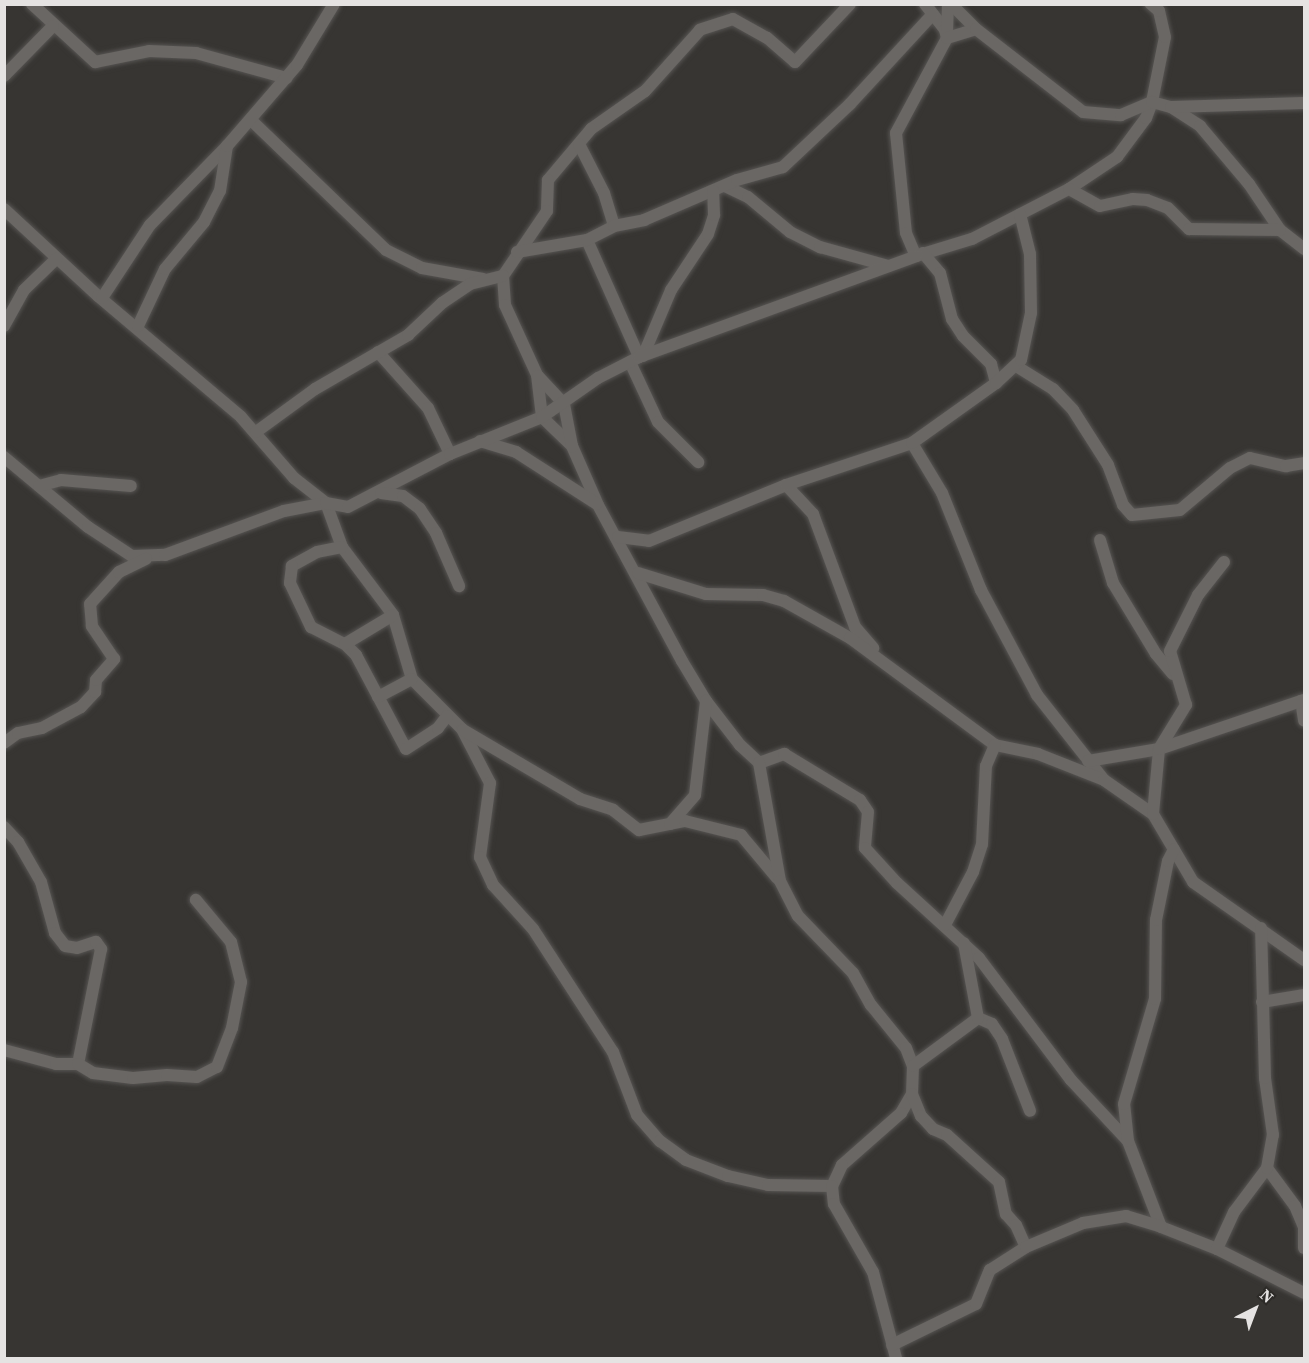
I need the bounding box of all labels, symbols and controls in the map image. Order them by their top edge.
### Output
north arrow [1225,1279,1285,1339]
text: N [1255,1284,1279,1308]

